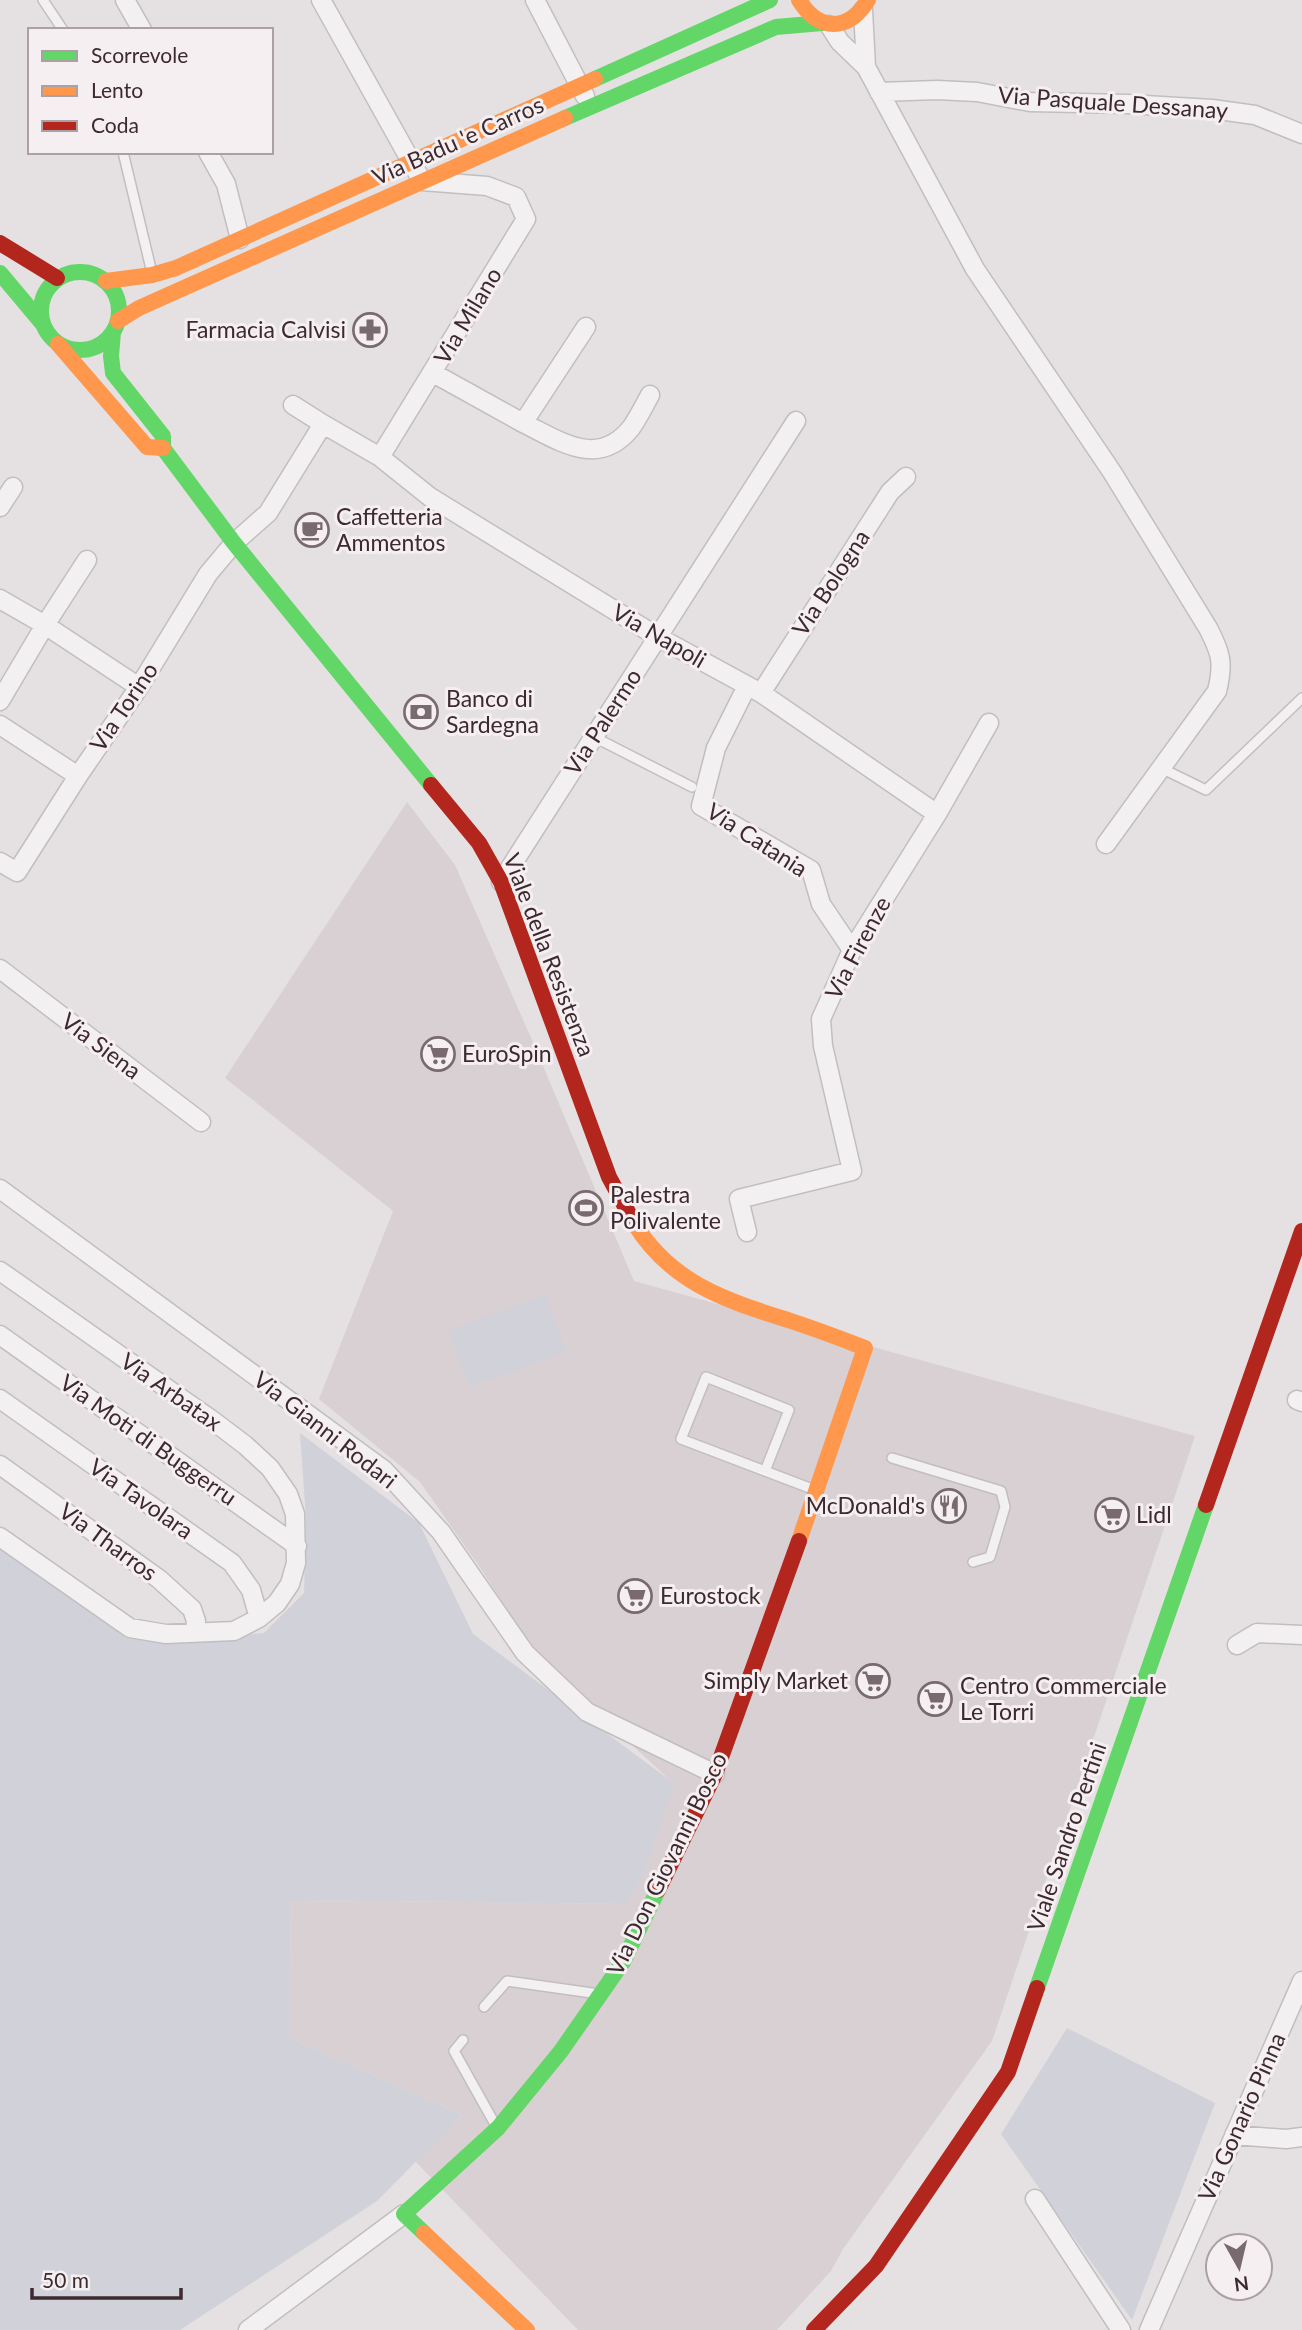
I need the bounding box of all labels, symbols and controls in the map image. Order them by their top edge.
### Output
legend [28,28,273,154]
text: Scorrevole [91,42,188,67]
text: Lento [91,77,143,102]
street label: Via Pasquale Dessanay [997,80,1229,124]
street label: Via Badu 'e Carros [368,90,548,190]
text: Coda [91,112,139,137]
street label: Via Milano [427,262,507,369]
pharmacy icon: Farmacia Calvisi [351,311,389,349]
place label: Farmacia Calvisi [186,315,346,343]
place label: Caffetteria Ammentos [336,502,445,556]
cafe icon: Caffetteria Ammentos [293,511,331,549]
street label: Via Bologna [786,524,875,641]
street label: Via Napoli [607,597,712,673]
street label: Via Torino [83,657,163,756]
street label: Via Palermo [557,663,647,780]
place label: Banco di Sardegna [446,684,539,738]
bank icon: Banco di Sardegna [402,693,440,731]
street label: Via Catania [702,796,813,882]
street label: Viale della Resistenza [498,849,602,1060]
street label: Via Firenze [818,891,896,1004]
street label: Via Siena [56,1006,147,1084]
supermarket icon: EuroSpin [419,1035,457,1073]
place label: EuroSpin [462,1039,552,1067]
place label: Palestra Polivalente [610,1180,721,1234]
sports icon: Palestra Polivalente [567,1189,605,1227]
street label: Via Arbatax [116,1346,228,1436]
street label: Via Gianni Rodari [248,1365,403,1494]
street label: Via Moti di Buggerru [55,1368,242,1511]
street label: Via Tavolara [84,1452,199,1544]
restaurant icon: McDonald's [930,1487,968,1525]
place label: McDonald's [806,1491,925,1519]
street label: Via Tharros [54,1496,163,1586]
supermarket icon: Lidl [1093,1496,1131,1534]
place label: Lidl [1136,1500,1172,1528]
supermarket icon: Eurostock [616,1577,654,1615]
place label: Eurostock [660,1581,761,1609]
supermarket icon: Simply Market [854,1662,892,1700]
place label: Simply Market [704,1666,849,1694]
place label: Centro Commerciale Le Torri [960,1671,1167,1725]
supermarket icon: Centro Commerciale Le Torri [916,1680,954,1718]
street label: Viale Sandro Pertini [1021,1738,1112,1935]
street label: Via Don Giovanni Bosco [600,1748,732,1979]
street label: Via Gonario Pinna [1191,2028,1291,2205]
north arrow [1204,2232,1274,2302]
scale bar [32,2256,180,2300]
text: 50 m [42,2267,89,2292]
text: N [1233,2272,1250,2297]

